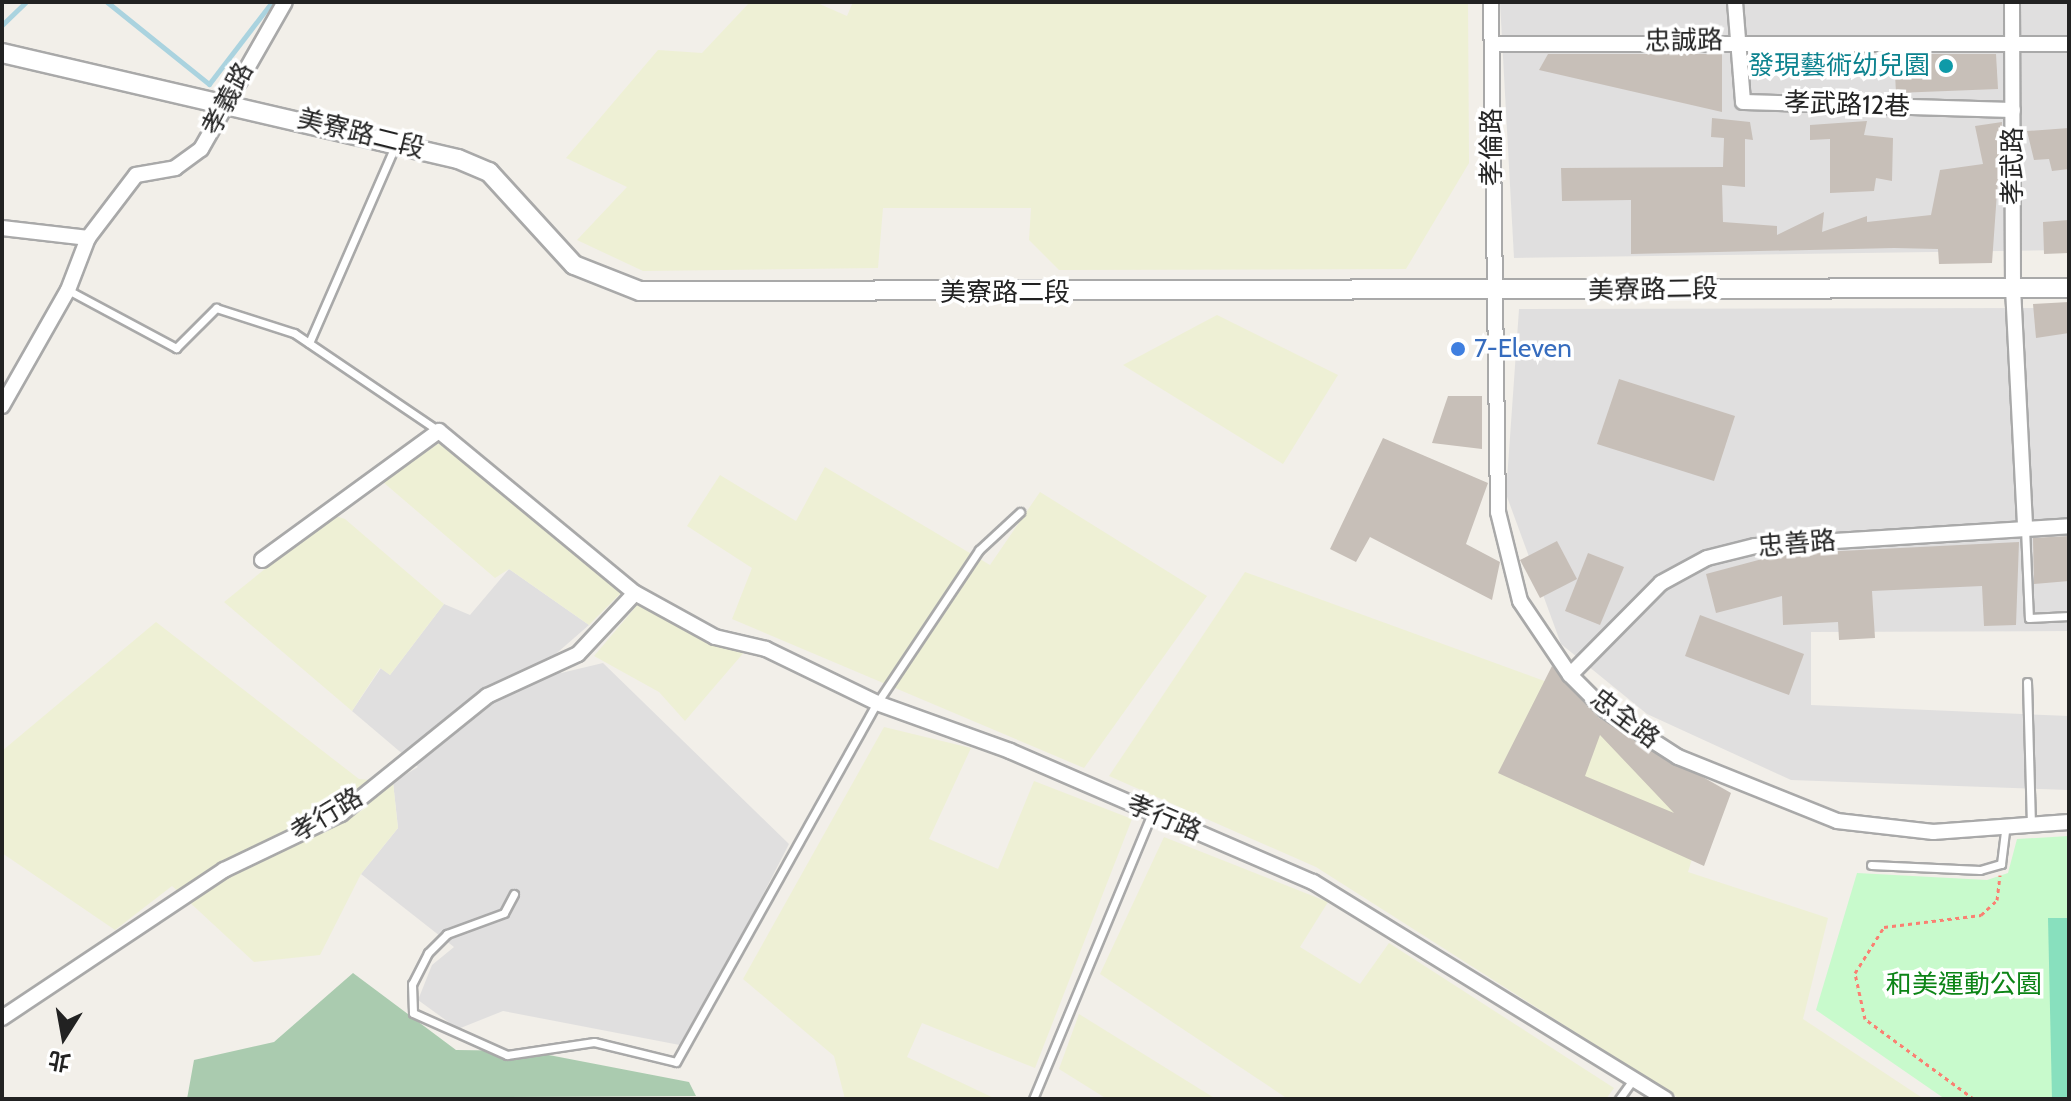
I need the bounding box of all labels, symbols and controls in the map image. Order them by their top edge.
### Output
street label: 忠誠路 [1645,25,1723,57]
place label: 發現藝術幼兒園 [1748,50,1930,82]
street label: 孝義路 [196,57,260,141]
marker: 發現藝術幼兒園 [1937,57,1955,75]
street label: 孝武路12巷 [1783,87,1911,123]
street label: 美寮路二段 [294,103,428,165]
street label: 孝倫路 [1476,108,1508,186]
street label: 孝武路 [1997,127,2029,205]
street label: 美寮路二段 [1588,273,1718,307]
street label: 美寮路二段 [940,277,1070,309]
place label: 7-Eleven [1474,333,1572,365]
marker: 7-Eleven [1449,340,1467,358]
street label: 忠善路 [1757,525,1837,563]
street label: 忠全路 [1584,683,1666,755]
street label: 孝行路 [286,782,368,848]
street label: 孝行路 [1122,788,1206,848]
park label: 和美運動公園 [1886,969,2042,1001]
north arrow [24,997,104,1077]
text: 北 [46,1046,73,1076]

